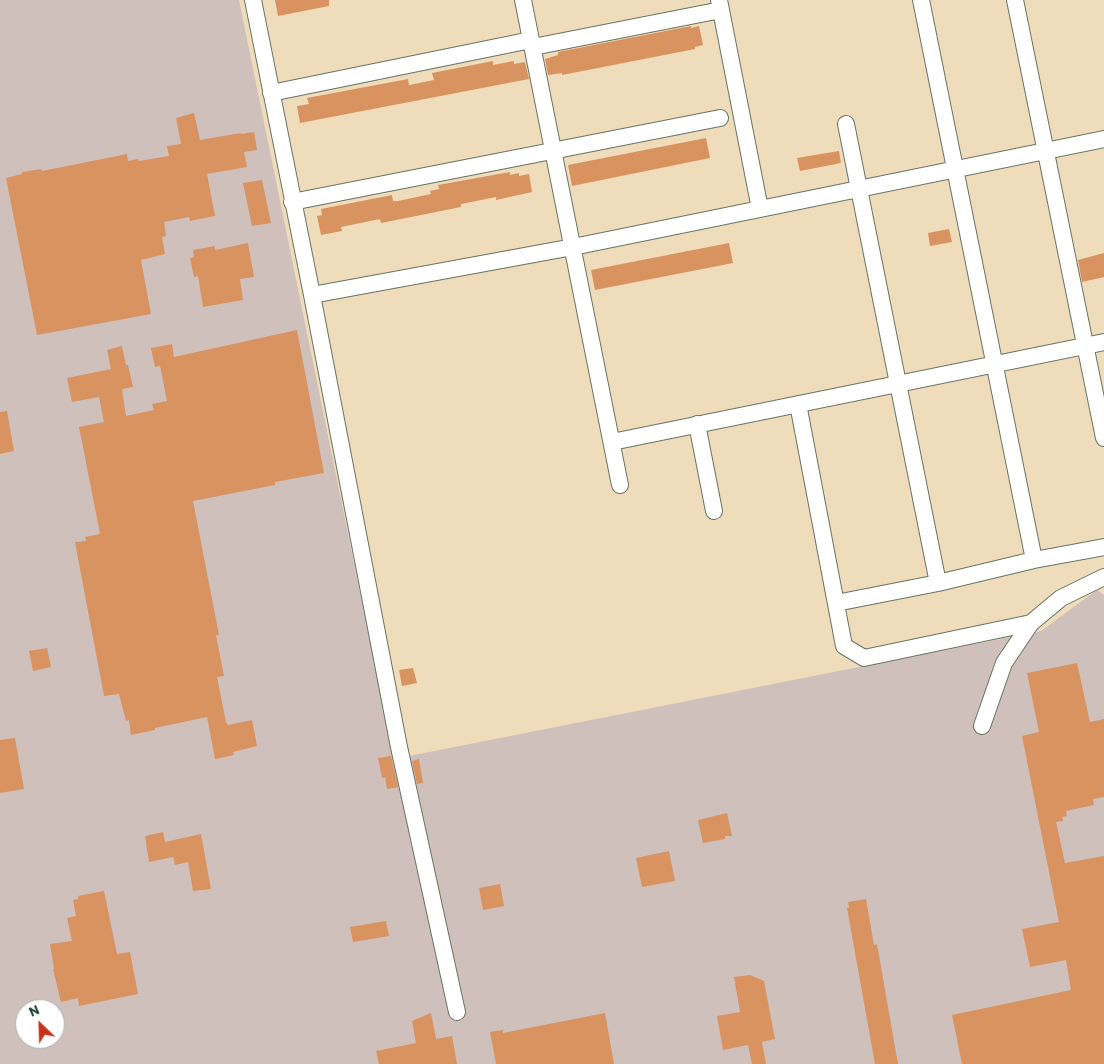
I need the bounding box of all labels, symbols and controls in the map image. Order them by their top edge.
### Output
north arrow [15,999,65,1049]
text: N [26,1001,42,1020]

